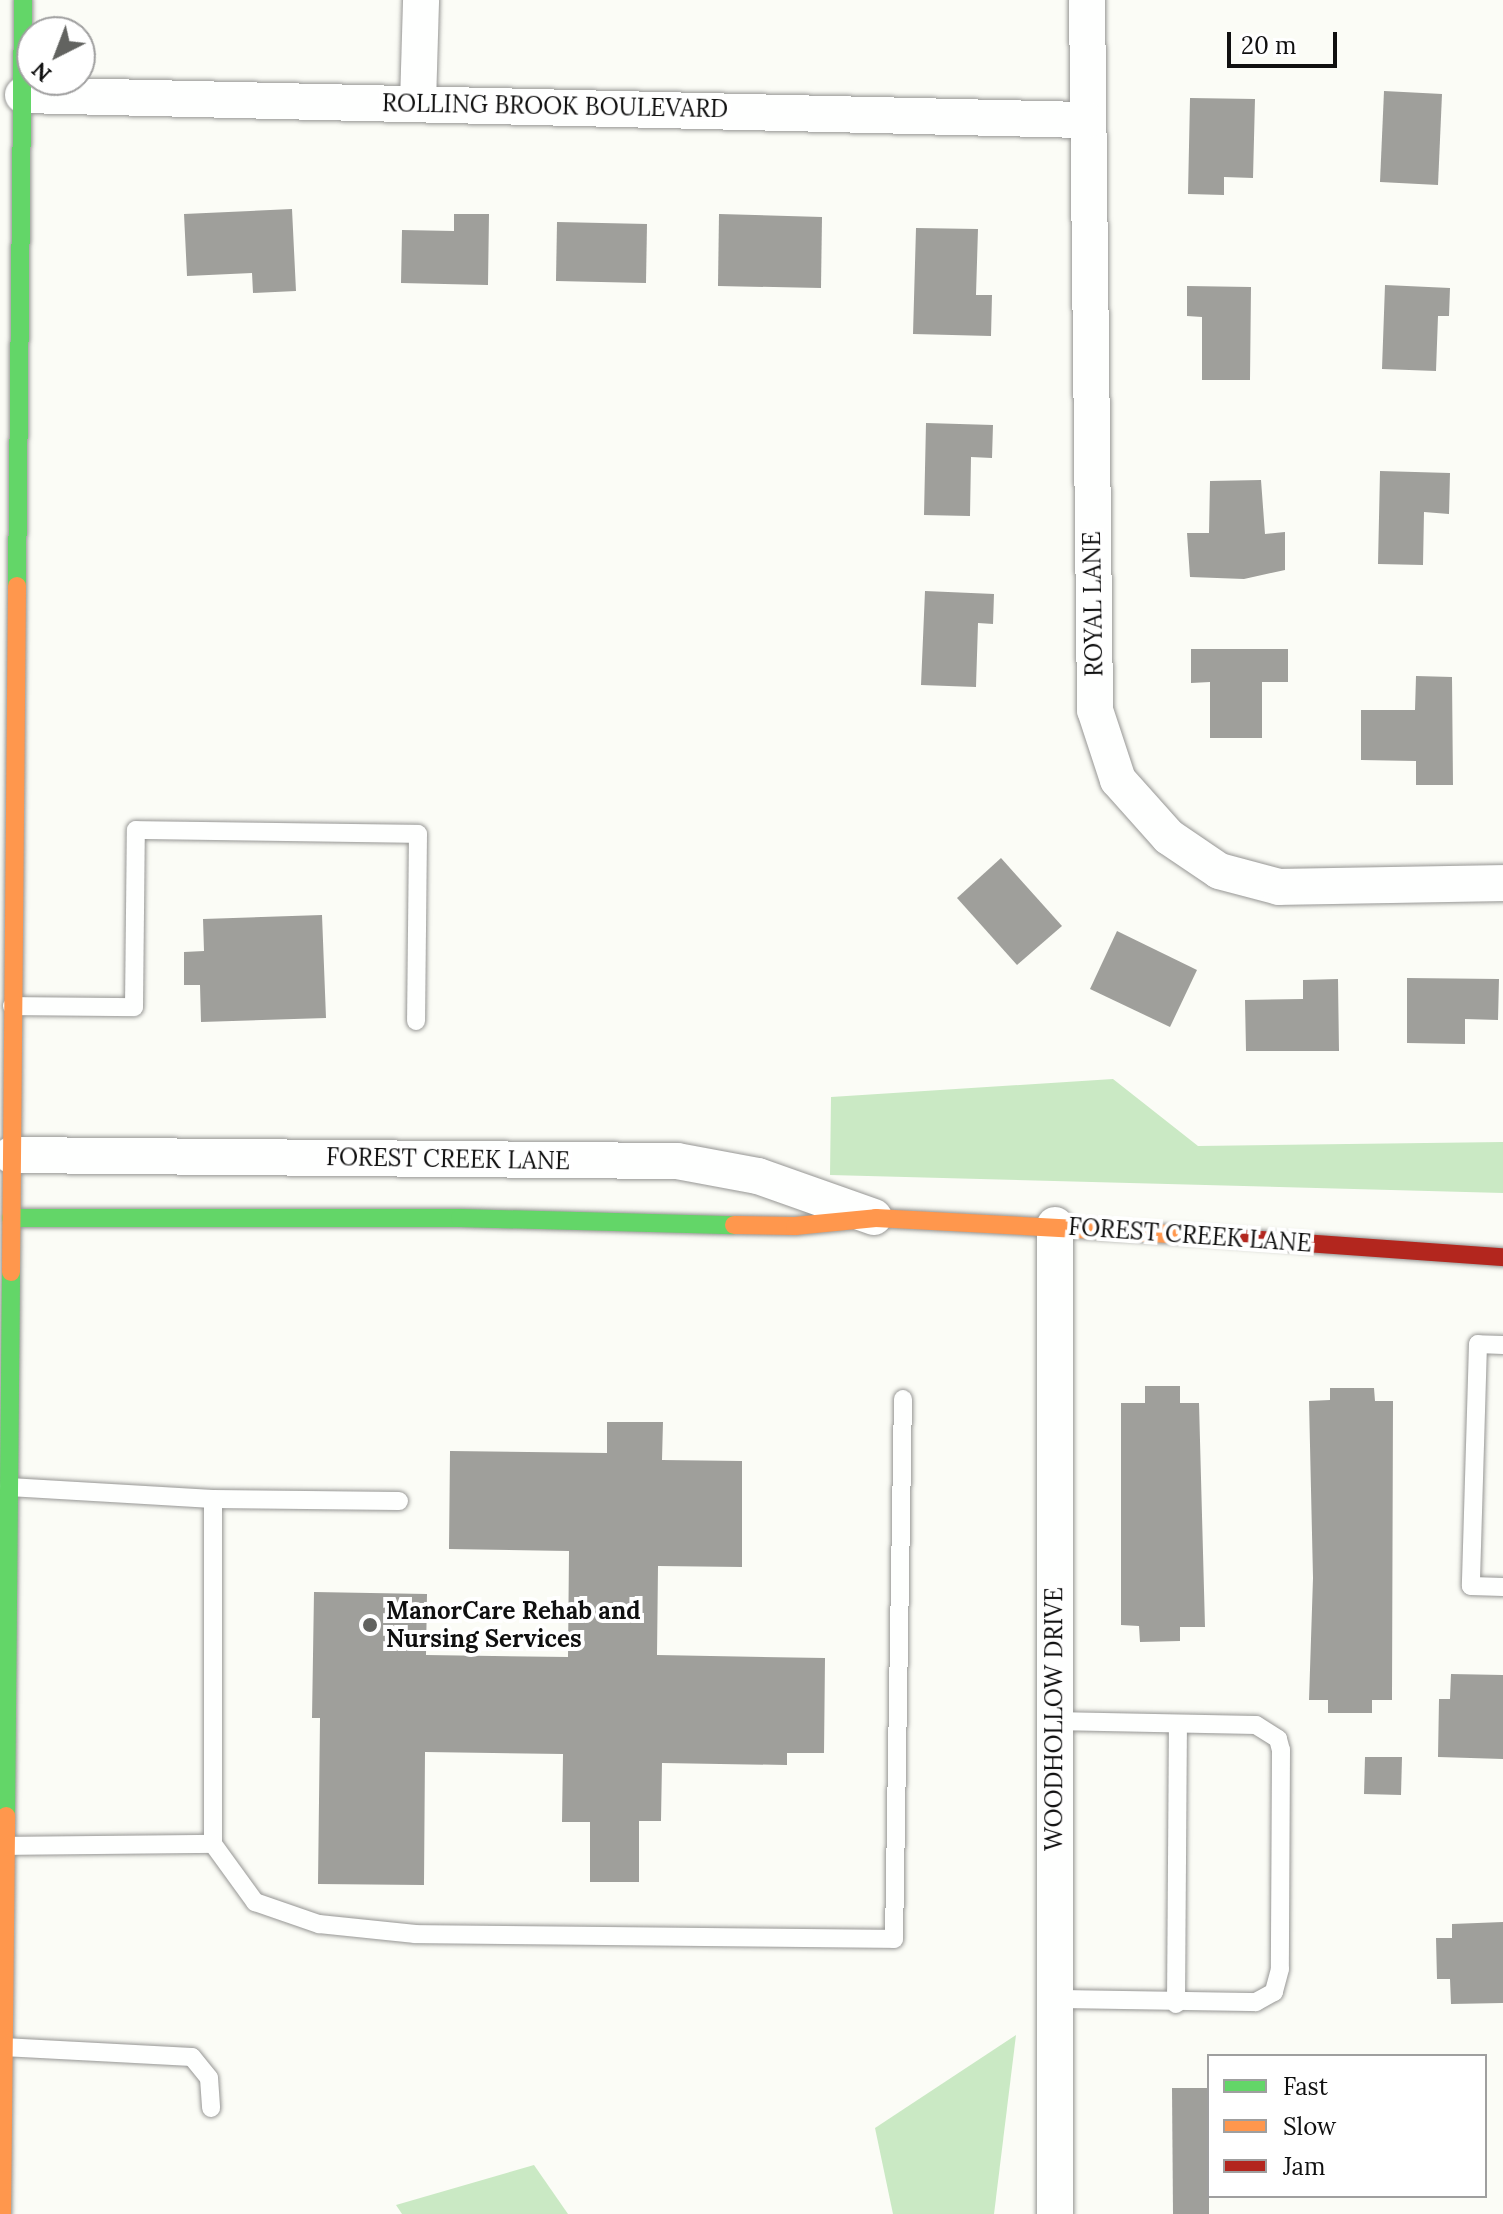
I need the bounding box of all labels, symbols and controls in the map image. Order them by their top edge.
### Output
north arrow [16,16,96,96]
scale bar [1231,16,1341,66]
text: 20 m [1241,30,1297,61]
text: N [26,56,57,88]
street label: ROLLING BROOK BOULEVARD [382,89,728,123]
street label: ROYAL LANE [1077,531,1109,677]
street label: FOREST CREEK LANE [326,1142,570,1176]
street label: FOREST CREEK LANE [1067,1212,1313,1258]
street label: WOODHOLLOW DRIVE [1040,1587,1068,1851]
place label: ManorCare Rehab and Nursing Services [386,1597,641,1653]
marker: ManorCare Rehab and Nursing Services [361,1616,379,1634]
legend [1207,2054,1487,2198]
text: Fast [1283,2071,1328,2102]
text: Slow [1283,2111,1336,2142]
text: Jam [1283,2151,1325,2182]

